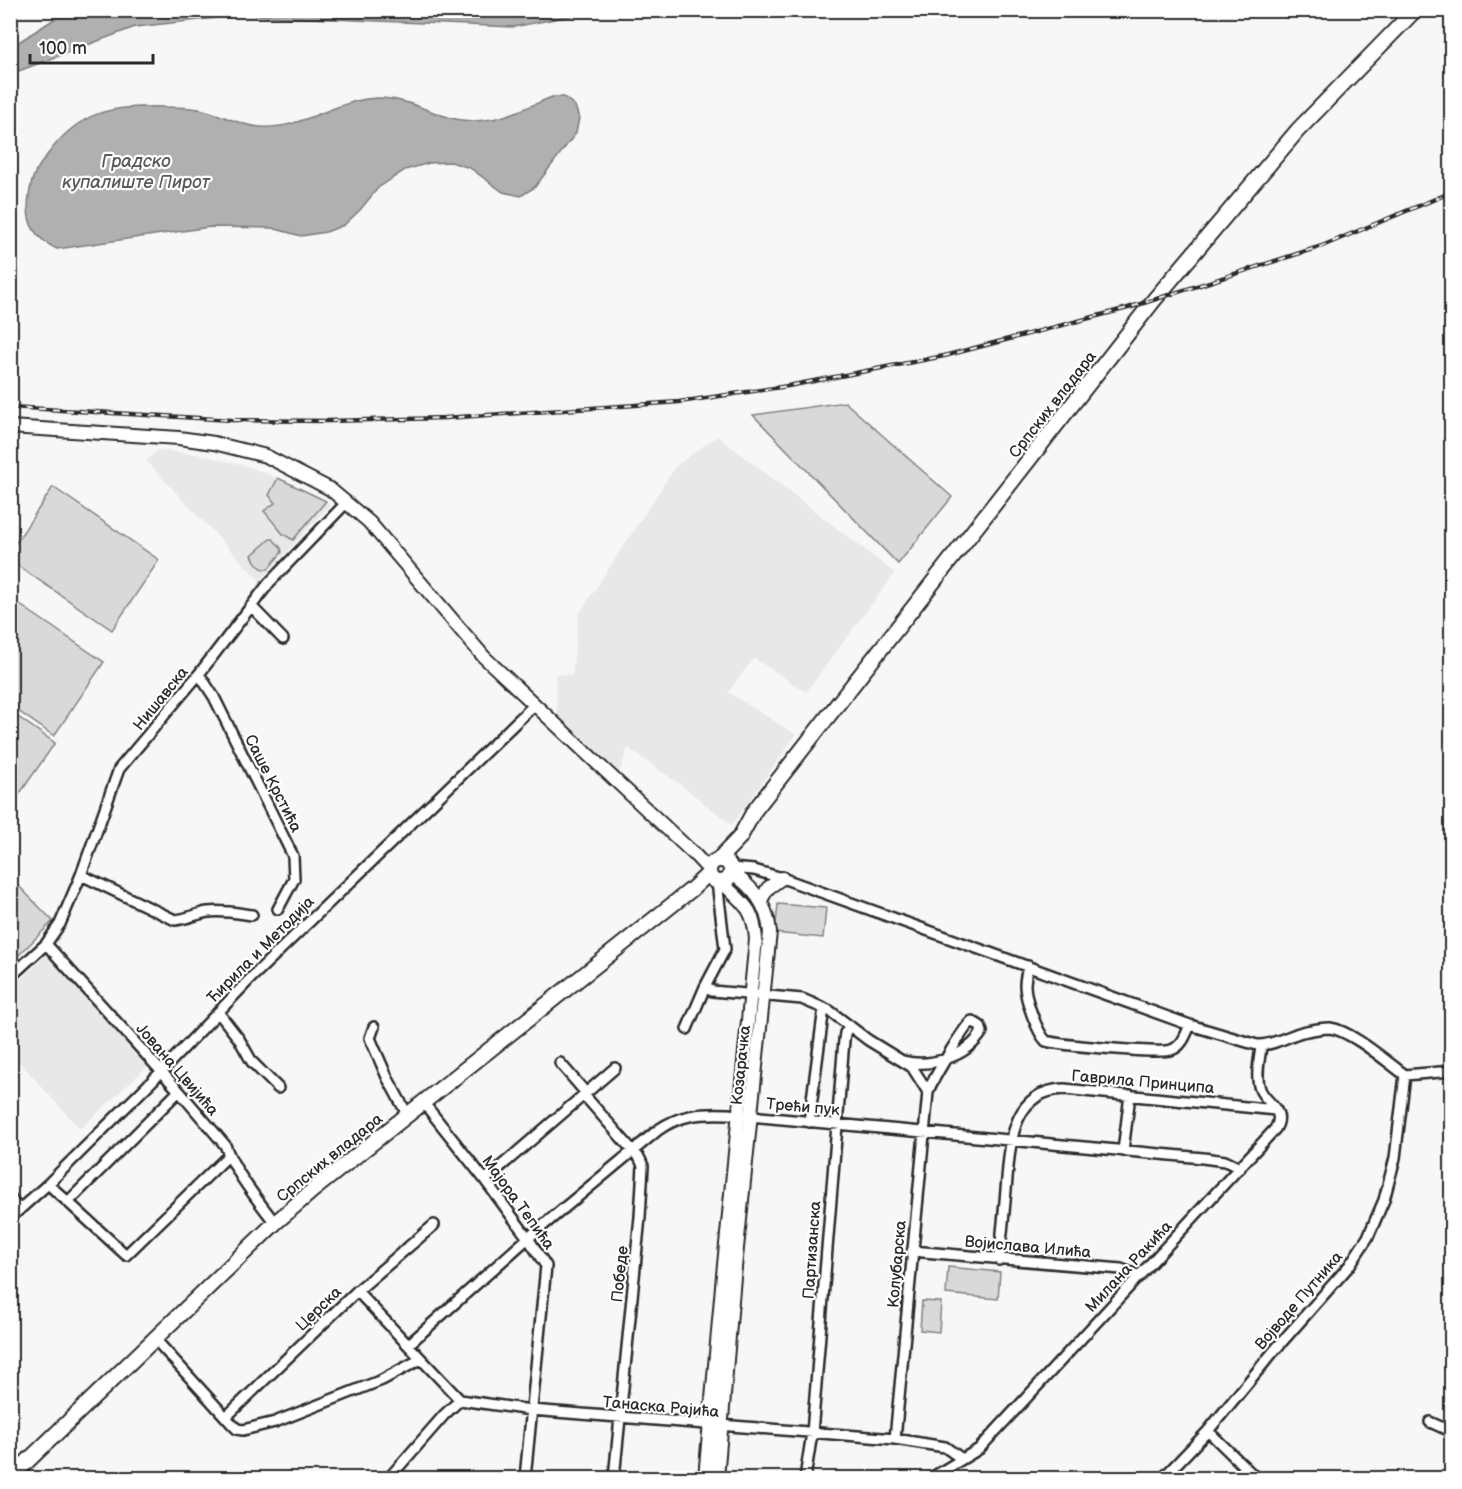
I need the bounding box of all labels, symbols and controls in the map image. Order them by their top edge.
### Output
scale bar [30,27,153,65]
text: 100 m [39,38,87,59]
water label: Градско купалиште Пирот [62,151,212,193]
street label: Српских владара [1006,347,1101,462]
street label: Нишавска [130,663,193,735]
street label: Саше Крстића [240,732,306,836]
street label: Ћирила и Методија [204,892,319,1008]
street label: Јована Цвијића [132,1020,222,1120]
street label: Козарачка [728,1024,755,1106]
street label: Гаврила Принципа [1071,1067,1216,1098]
street label: Трећи пук [765,1095,841,1120]
street label: Српских владара [273,1109,387,1207]
street label: Мајора Тепића [477,1152,559,1254]
street label: Партизанска [800,1200,825,1300]
street label: Милана Ракића [1082,1217,1177,1317]
street label: Колубарска [884,1219,911,1309]
street label: Војислава Илића [964,1232,1092,1263]
street label: Победе [608,1245,633,1303]
street label: Војводе Путника [1251,1248,1347,1354]
street label: Церска [292,1283,346,1335]
street label: Танаска Рајића [602,1393,720,1422]

